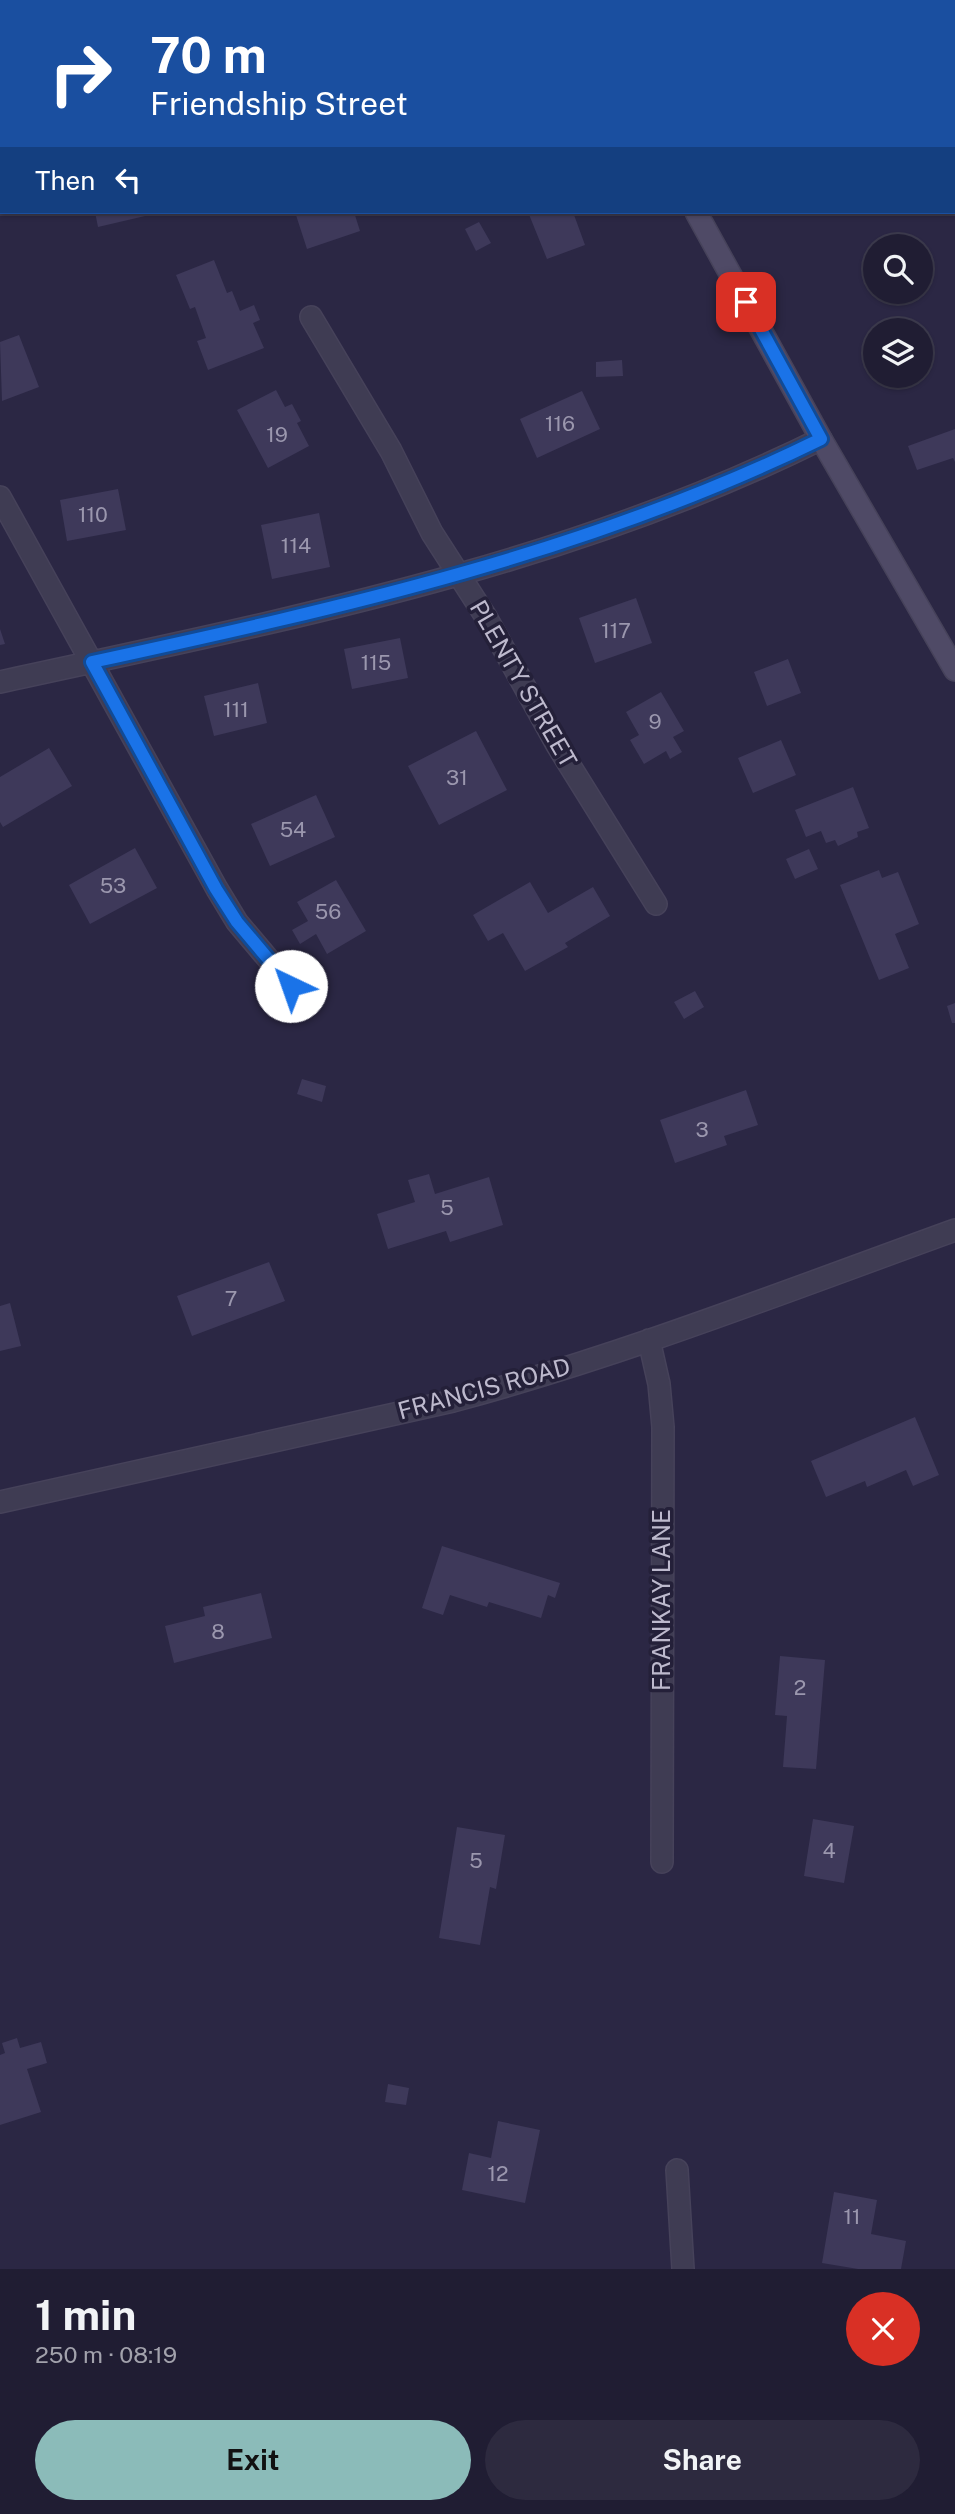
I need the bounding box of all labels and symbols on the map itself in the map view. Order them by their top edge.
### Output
pin [716,272,776,332]
house number: 116 [545,411,575,436]
house number: 19 [266,422,288,447]
house number: 110 [78,502,108,527]
house number: 114 [281,533,311,558]
street label: PLENTY STREET [465,595,583,772]
house number: 117 [601,618,631,643]
house number: 115 [361,650,391,675]
house number: 111 [223,697,249,722]
house number: 9 [648,709,662,734]
house number: 31 [446,765,468,790]
house number: 54 [280,817,306,842]
house number: 53 [100,873,126,898]
house number: 56 [315,899,341,924]
position arrow [254,949,328,1023]
house number: 3 [695,1117,709,1142]
house number: 5 [440,1195,454,1220]
house number: 7 [225,1286,237,1311]
street label: FRANCIS ROAD [394,1352,573,1425]
street label: FRANKAY LANE [647,1509,675,1691]
house number: 8 [211,1619,225,1644]
house number: 2 [794,1675,806,1700]
house number: 4 [822,1838,836,1863]
house number: 5 [469,1848,483,1873]
house number: 12 [487,2161,509,2186]
house number: 11 [843,2204,861,2229]

